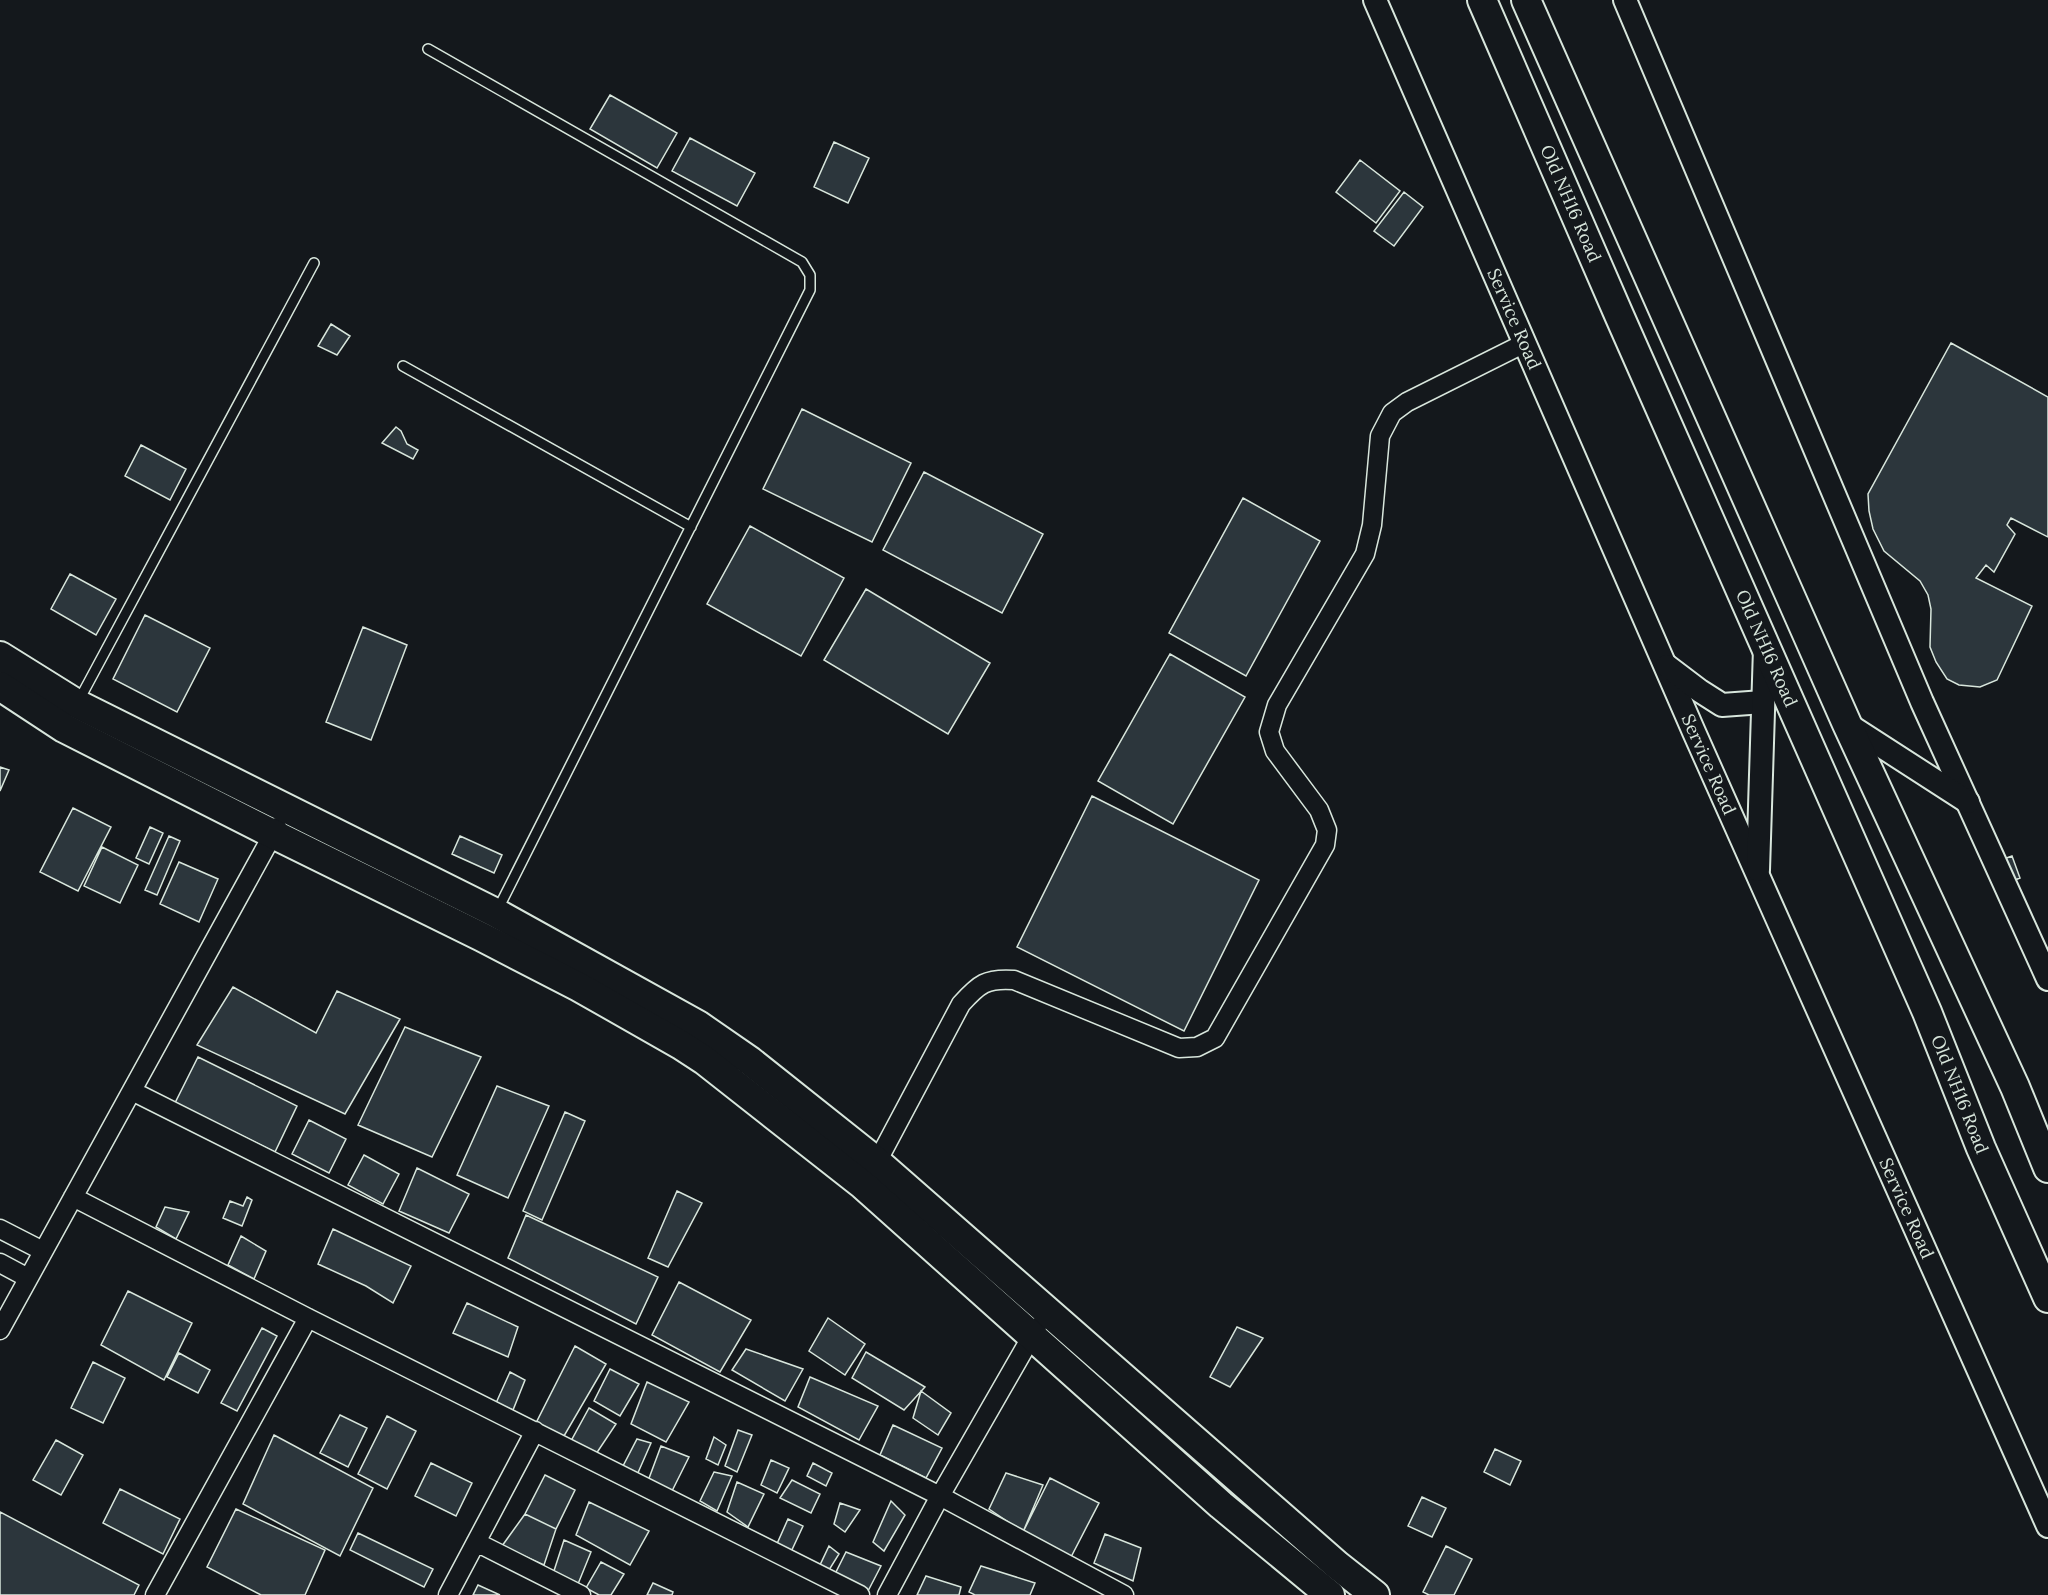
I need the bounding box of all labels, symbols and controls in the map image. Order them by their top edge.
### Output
street label: Old NH16 Road [1535,141,1607,266]
street label: Service Road [1482,265,1547,373]
street label: Old NH16 Road [1731,586,1803,711]
street label: Service Road [1677,710,1741,818]
street label: Old NH16 Road [1926,1031,1994,1157]
street label: Service Road [1874,1154,1939,1262]

